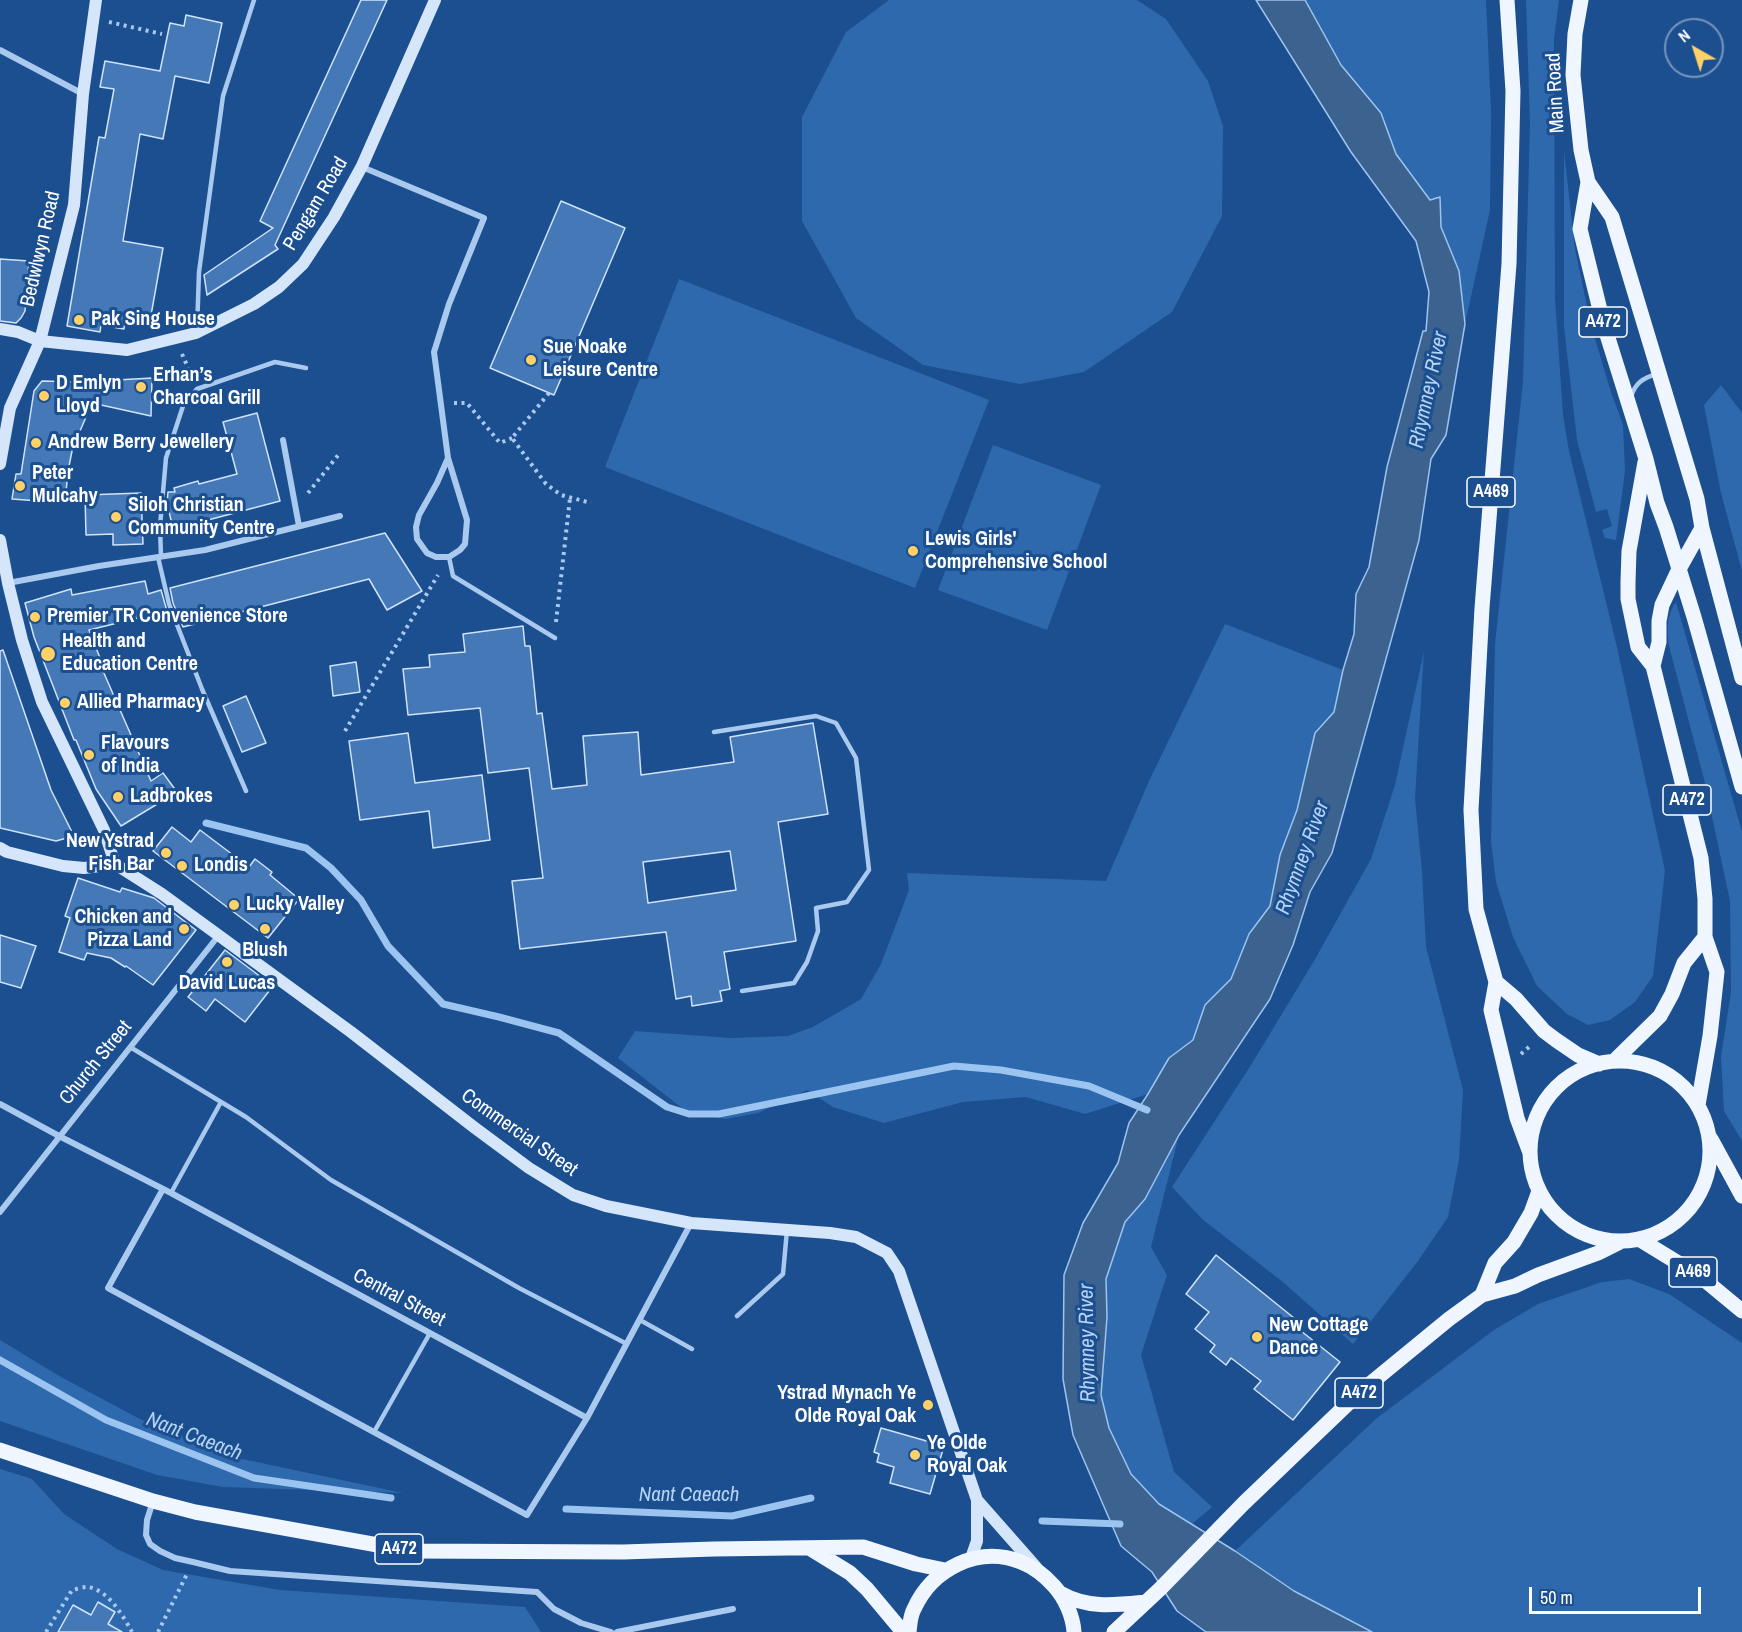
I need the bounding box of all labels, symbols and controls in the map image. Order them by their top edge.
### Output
north arrow [1664,18,1724,78]
text: N [1673,24,1695,47]
street label: Main Road [1542,52,1570,134]
street label: Pengam Road [279,153,353,255]
street label: Bedwlwyn Road [16,189,66,309]
road number: A472 [1579,307,1627,337]
place label: Pak Sing House [91,308,215,332]
marker: Pak Sing House [72,313,86,327]
water label: Rhymney River [1404,329,1454,451]
place label: Sue Noake Leisure Centre [543,336,658,383]
marker: Sue Noake Leisure Centre [524,353,538,367]
place label: Erhan’s Charcoal Grill [153,364,261,411]
place label: D Emlyn Lloyd [56,372,122,419]
marker: Erhan’s Charcoal Grill [134,380,148,394]
marker: D Emlyn Lloyd [37,389,51,403]
place label: Andrew Berry Jewellery [48,431,234,455]
marker: Andrew Berry Jewellery [29,436,43,450]
place label: Peter Mulcahy [32,462,98,509]
road number: A469 [1467,477,1515,507]
marker: Peter Mulcahy [13,479,27,493]
place label: Siloh Christian Community Centre [128,494,275,541]
marker: Siloh Christian Community Centre [109,510,123,524]
place label: Lewis Girls' Comprehensive School [925,528,1107,575]
marker: Lewis Girls' Comprehensive School [906,544,920,558]
place label: Premier TR Convenience Store [47,605,288,629]
marker: Premier TR Convenience Store [28,610,42,624]
place label: Health and Education Centre [62,630,198,677]
marker: Health and Education Centre [39,645,57,663]
place label: Allied Pharmacy [77,691,205,715]
marker: Allied Pharmacy [58,696,72,710]
place label: Flavours of India [101,732,169,779]
marker: Flavours of India [82,748,96,762]
place label: Ladbrokes [130,785,213,809]
road number: A472 [1663,785,1711,815]
marker: Ladbrokes [111,790,125,804]
water label: Rhymney River [1271,798,1335,918]
place label: New Ystrad Fish Bar [66,830,154,877]
marker: New Ystrad Fish Bar [159,846,173,860]
place label: Londis [194,854,248,878]
marker: Londis [175,859,189,873]
place label: Lucky Valley [246,893,344,917]
marker: Lucky Valley [227,898,241,912]
place label: Chicken and Pizza Land [74,906,172,953]
marker: Chicken and Pizza Land [177,922,191,936]
marker: Blush [258,922,272,936]
place label: Blush [242,939,288,963]
marker: David Lucas [220,955,234,969]
place label: David Lucas [179,972,275,996]
street label: Church Street [55,1016,137,1110]
street label: Commercial Street [456,1084,582,1182]
road number: A469 [1669,1257,1717,1287]
street label: Central Street [349,1264,449,1332]
water label: Rhymney River [1074,1283,1102,1403]
place label: New Cottage Dance [1269,1314,1368,1361]
marker: New Cottage Dance [1250,1330,1264,1344]
road number: A472 [1335,1378,1383,1408]
place label: Ystrad Mynach Ye Olde Royal Oak [777,1382,916,1429]
marker: Ystrad Mynach Ye Olde Royal Oak [921,1398,935,1412]
water label: Nant Caeach [143,1407,245,1467]
place label: Ye Olde Royal Oak [927,1432,1007,1479]
marker: Ye Olde Royal Oak [908,1448,922,1462]
water label: Nant Caeach [639,1482,739,1508]
road number: A472 [375,1534,423,1564]
scale bar [1532,1575,1704,1613]
text: 50 m [1540,1585,1573,1610]

